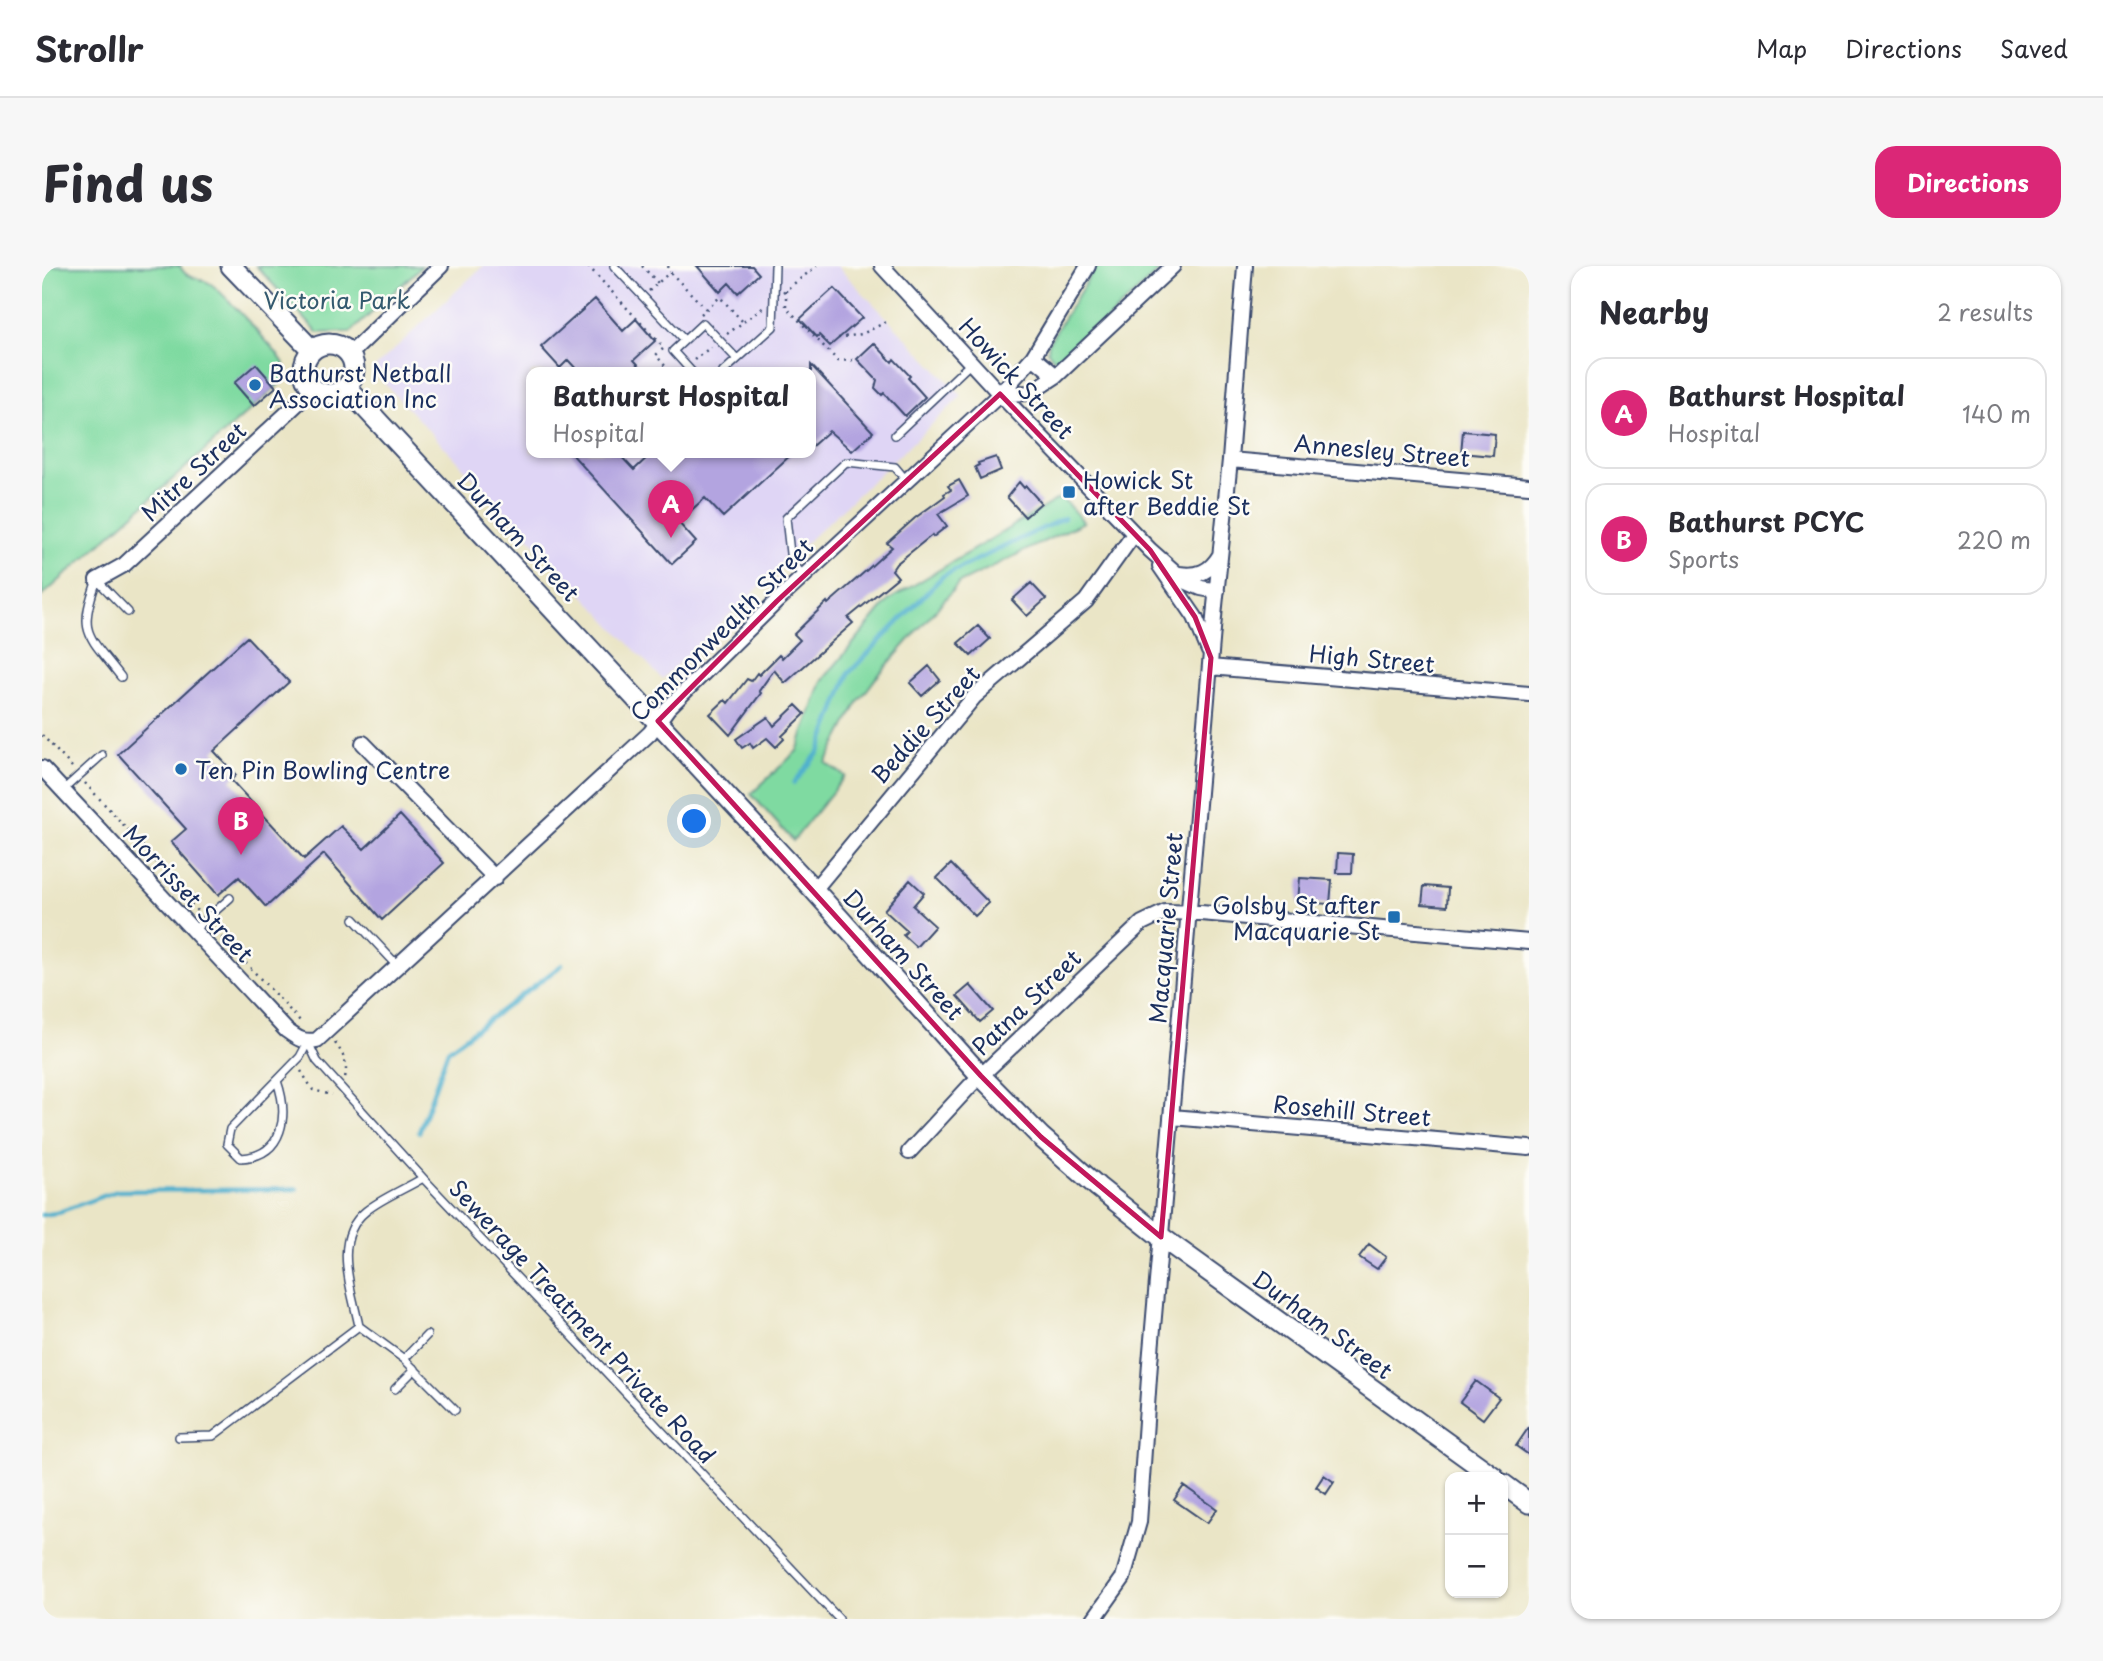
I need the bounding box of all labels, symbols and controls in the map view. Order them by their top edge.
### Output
text: Strollr [35,23,144,73]
text: Map [1756,30,1807,66]
text: Directions [1845,30,1962,66]
text: Saved [2000,30,2068,66]
text: Find us [42,145,213,219]
button: Directions [1875,146,2061,218]
park label: Victoria Park [264,282,410,317]
text: Nearby [1599,289,1709,334]
text: 2 results [1937,294,2033,329]
street label: Howick Street [951,309,1083,447]
place label: Bathurst Netball Association Inc [269,355,452,416]
popup [526,367,816,458]
text: Bathurst Hospital [553,376,789,415]
text: Bathurst Hospital [1668,376,1905,415]
marker: Bathurst Netball Association Inc [247,377,263,393]
text: A [1615,396,1633,431]
text: 140 m [1962,396,2031,431]
street label: Mitre Street [133,413,253,529]
text: Hospital [553,415,645,450]
text: Hospital [1668,415,1760,450]
street label: Annesley Street [1293,425,1471,475]
place label: Howick St after Beddie St [1083,462,1250,523]
street label: Durham Street [450,463,588,609]
pin: A [648,480,694,538]
marker: Howick St after Beddie St [1061,484,1077,500]
text: Bathurst PCYC [1668,502,1864,541]
text: B [1616,522,1632,557]
text: 220 m [1957,522,2031,557]
street label: Commonwealth Street [621,529,821,729]
text: Sports [1668,541,1739,576]
street label: High Street [1308,635,1436,681]
street label: Beddie Street [862,657,988,791]
place label: Ten Pin Bowling Centre [195,752,450,787]
marker: Ten Pin Bowling Centre [173,761,189,777]
pin: B [218,797,264,855]
your location [677,804,711,838]
street label: Morrisset Street [116,816,262,970]
street label: Macquarie Street [1139,831,1191,1025]
street label: Durham Street [835,881,973,1027]
place label: Golsby St after Macquarie St [1212,887,1380,948]
marker: Golsby St after Macquarie St [1386,909,1402,925]
street label: Patna Street [963,941,1089,1063]
street label: Rosehill Street [1272,1086,1432,1134]
street label: Sewerage Treatment Private Road [442,1171,724,1471]
street label: Durham Street [1245,1261,1401,1387]
map controls [1445,1472,1508,1598]
button: + [1445,1472,1508,1535]
button: − [1445,1535,1508,1598]

